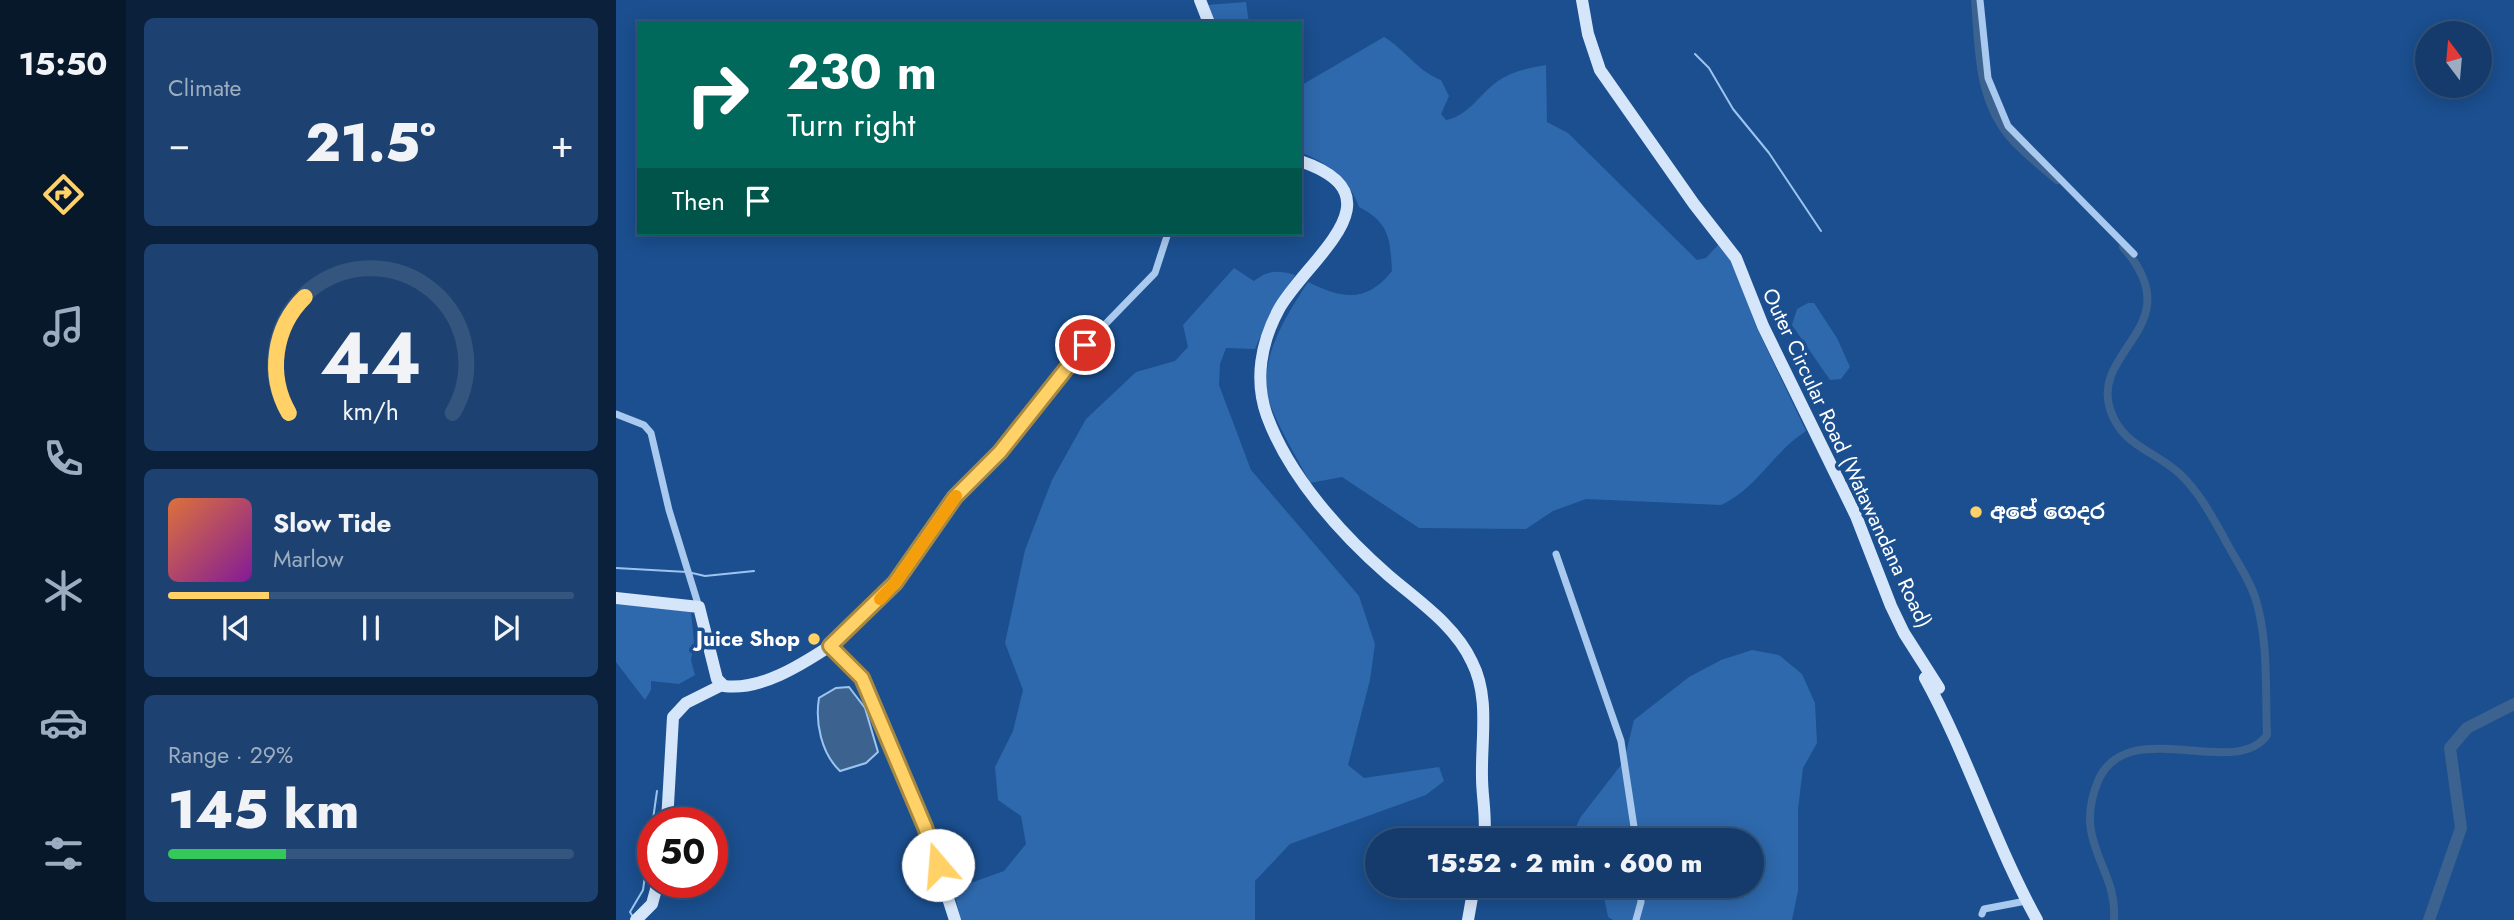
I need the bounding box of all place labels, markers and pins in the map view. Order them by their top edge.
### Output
pin [1055,315,1115,375]
place label: අපේ ගෙදර [1990,497,2105,527]
marker: අපේ ගෙදර [1968,504,1984,520]
place label: Juice Shop [692,624,800,654]
marker: Juice Shop [806,631,822,647]

